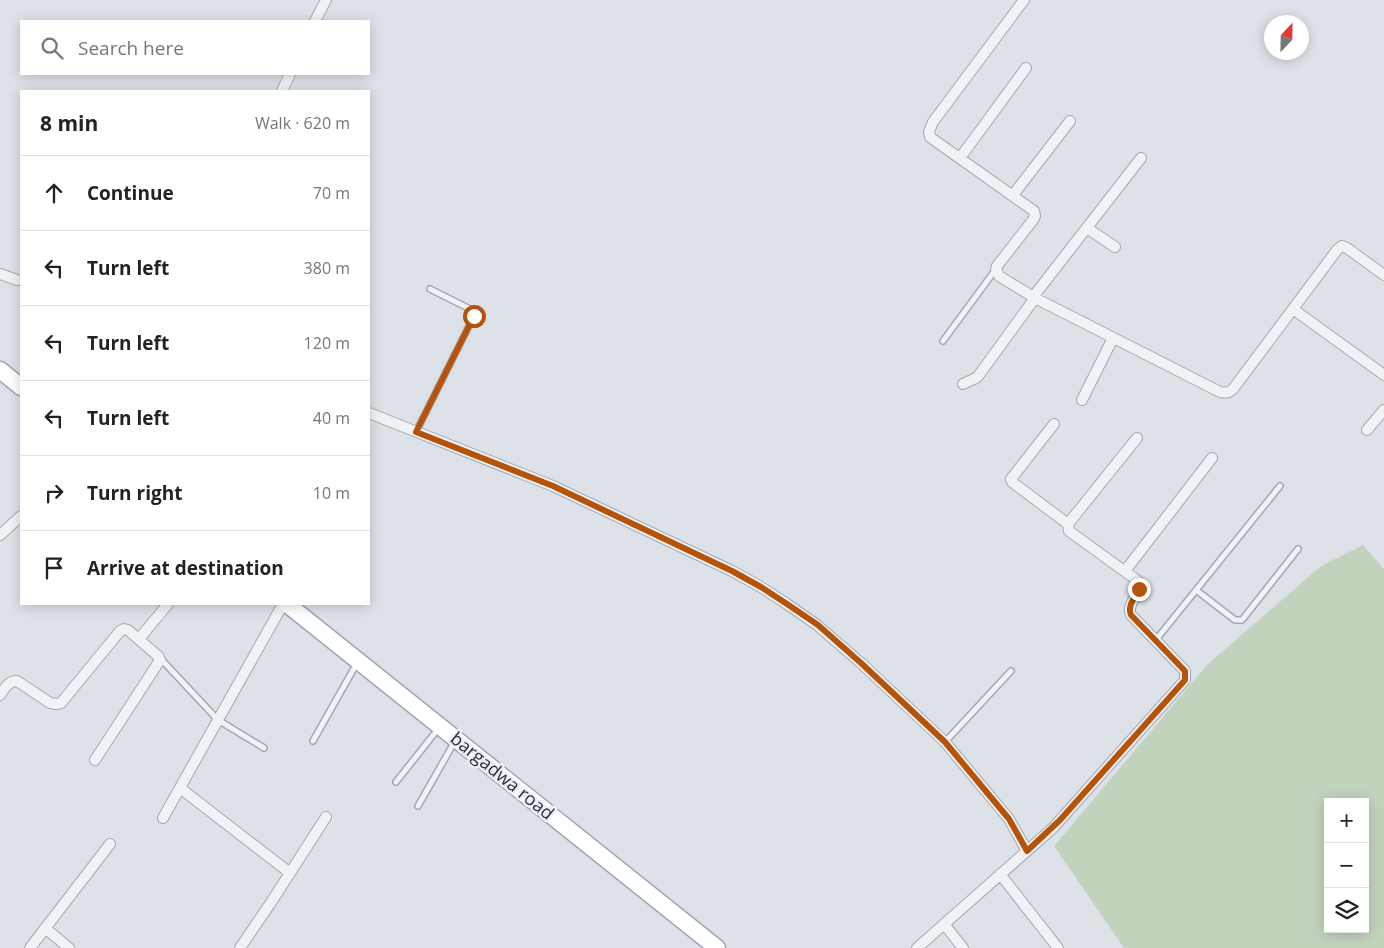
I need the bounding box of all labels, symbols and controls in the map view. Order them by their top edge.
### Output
north arrow [1264,15,1309,60]
search box [20,20,370,75]
icon: search [38,34,66,62]
text: Search here [78,35,184,61]
text: 8 min [40,109,98,137]
text: Walk · 620 m [255,112,350,134]
icon: ahead [40,179,68,207]
text: Continue [87,180,174,206]
text: 70 m [313,182,350,204]
icon: left [40,254,68,282]
text: Turn left [87,255,169,281]
text: 380 m [304,257,350,279]
route start [463,305,486,328]
icon: left [40,329,68,357]
text: Turn left [87,330,169,356]
text: 120 m [304,332,350,354]
icon: left [40,404,68,432]
text: Turn left [87,405,169,431]
text: 40 m [313,407,350,429]
icon: right [40,479,68,507]
text: Turn right [87,480,182,506]
text: 10 m [313,482,350,504]
icon: arrive [40,554,68,582]
text: Arrive at destination [87,555,284,581]
route end [1128,578,1151,601]
street label: bargadwa road [446,726,560,825]
map controls [1324,798,1369,933]
button: + [1324,798,1369,843]
button: − [1324,843,1369,888]
button: layers [1324,888,1369,933]

